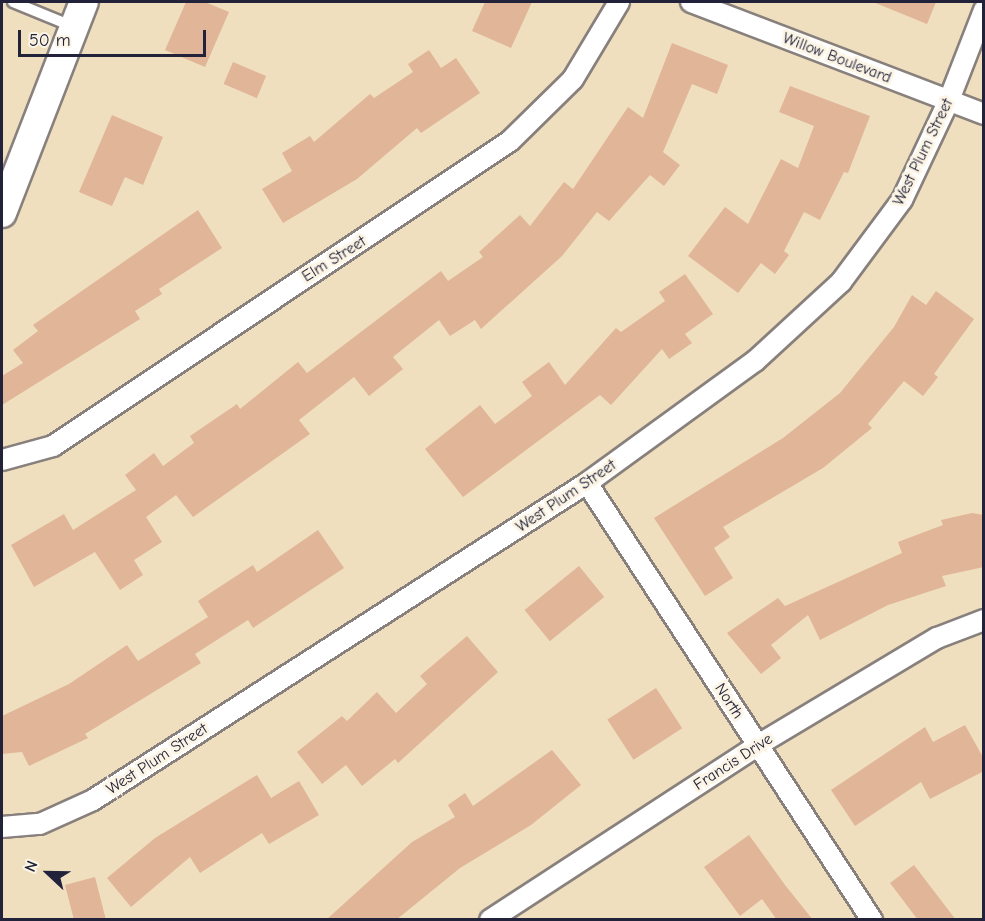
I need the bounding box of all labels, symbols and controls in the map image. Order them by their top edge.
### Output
scale bar [21,18,208,56]
street label: Willow Boulevard [780,28,894,88]
text: 50 m [29,30,71,51]
street label: West Plum Street [889,95,957,209]
street label: Elm Street [298,232,370,286]
street label: West Plum Street [512,455,620,537]
street label: North [710,680,748,722]
street label: West Plum Street [103,719,211,799]
street label: Francis Drive [690,729,776,795]
north arrow [18,843,78,903]
text: N [21,858,42,874]

